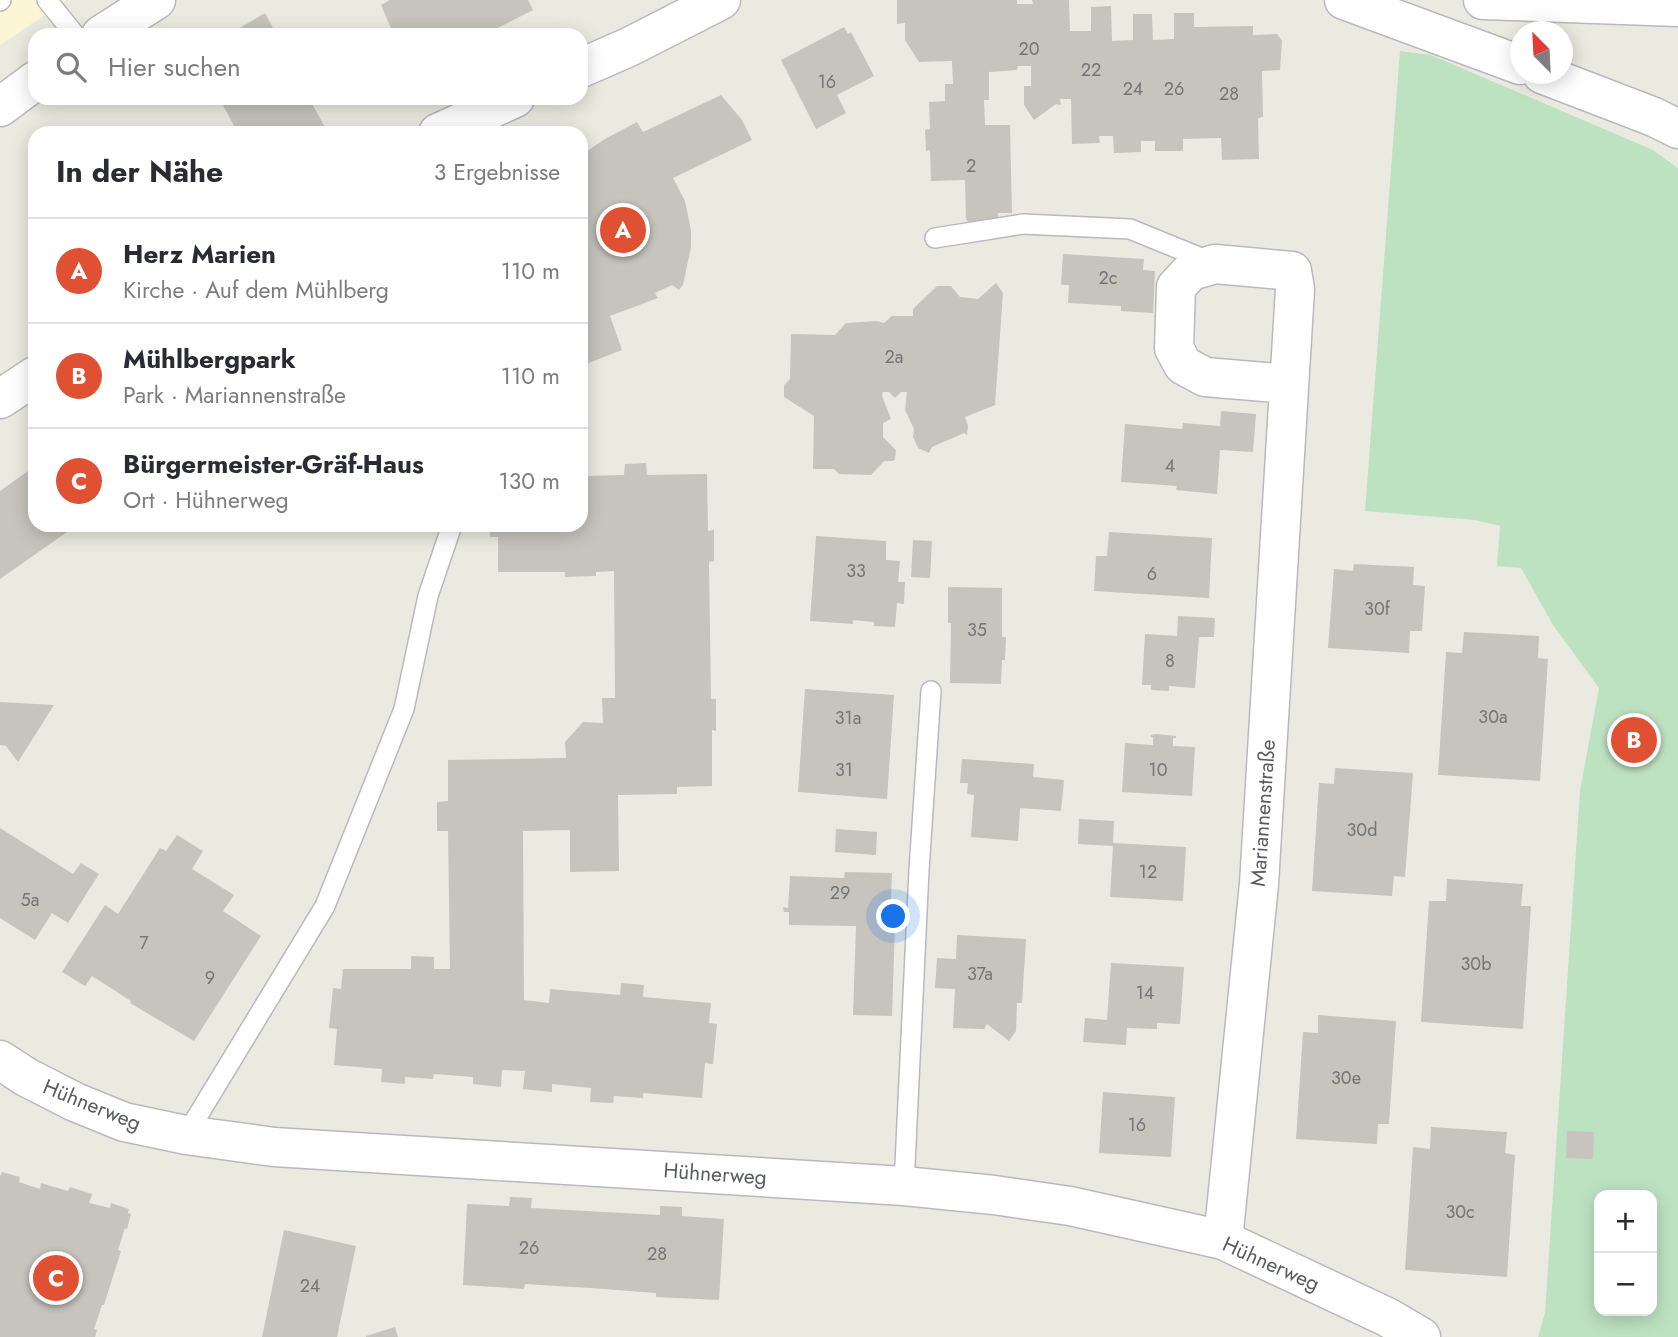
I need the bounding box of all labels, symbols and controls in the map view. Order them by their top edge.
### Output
north arrow [1510,21,1573,84]
search box [28,28,588,105]
house number: 20 [1018,36,1040,62]
icon: search [52,48,90,86]
text: Hier suchen [108,48,241,86]
house number: 22 [1081,57,1101,83]
house number: 16 [818,69,836,95]
house number: 24 [1123,76,1143,102]
house number: 26 [1164,76,1184,102]
house number: 28 [1219,81,1239,107]
text: In der Nähe [56,150,223,193]
house number: 2 [966,153,976,179]
text: 3 Ergebnisse [434,155,560,189]
pin: A [600,204,646,256]
text: Herz Marien [123,235,276,273]
text: A [71,254,87,288]
text: 110 m [501,254,560,288]
house number: 2c [1099,265,1117,291]
text: Kirche · Auf dem Mühlberg [123,273,389,307]
text: Mühlbergpark [123,340,296,378]
house number: 2a [885,344,903,370]
text: B [71,359,87,393]
text: 110 m [501,359,560,393]
text: Park · Mariannenstraße [123,378,346,412]
text: Bürgermeister-Gräf-Haus [123,445,424,483]
house number: 4 [1165,453,1175,479]
text: C [71,464,87,498]
text: 130 m [498,464,560,498]
text: Ort · Hühnerweg [123,483,289,517]
house number: 33 [846,558,866,584]
house number: 6 [1147,561,1157,587]
house number: 30f [1364,596,1391,622]
house number: 35 [967,617,987,643]
house number: 8 [1165,648,1175,674]
house number: 30a [1478,704,1508,730]
house number: 31a [835,705,861,731]
pin: B [1611,714,1657,766]
street label: Mariannenstraße [1243,738,1283,887]
house number: 31 [835,757,853,783]
house number: 10 [1149,757,1168,783]
house number: 30d [1347,817,1377,843]
house number: 12 [1139,859,1157,885]
house number: 29 [830,880,850,906]
house number: 5a [21,887,39,913]
your location [876,899,910,933]
house number: 7 [139,930,149,956]
house number: 30b [1461,951,1491,977]
house number: 37a [967,961,993,987]
house number: 9 [205,965,215,991]
house number: 14 [1136,980,1154,1006]
house number: 30e [1331,1065,1361,1091]
street label: Hühnerweg [38,1072,146,1138]
house number: 16 [1128,1112,1146,1138]
street label: Hühnerweg [662,1155,768,1193]
map controls [1594,1190,1657,1316]
button: + [1594,1190,1657,1253]
house number: 30c [1445,1199,1475,1225]
street label: Hühnerweg [1218,1229,1324,1299]
house number: 26 [519,1235,539,1261]
house number: 28 [647,1241,667,1267]
pin: C [33,1252,79,1304]
button: − [1594,1253,1657,1316]
house number: 24 [300,1273,320,1299]

